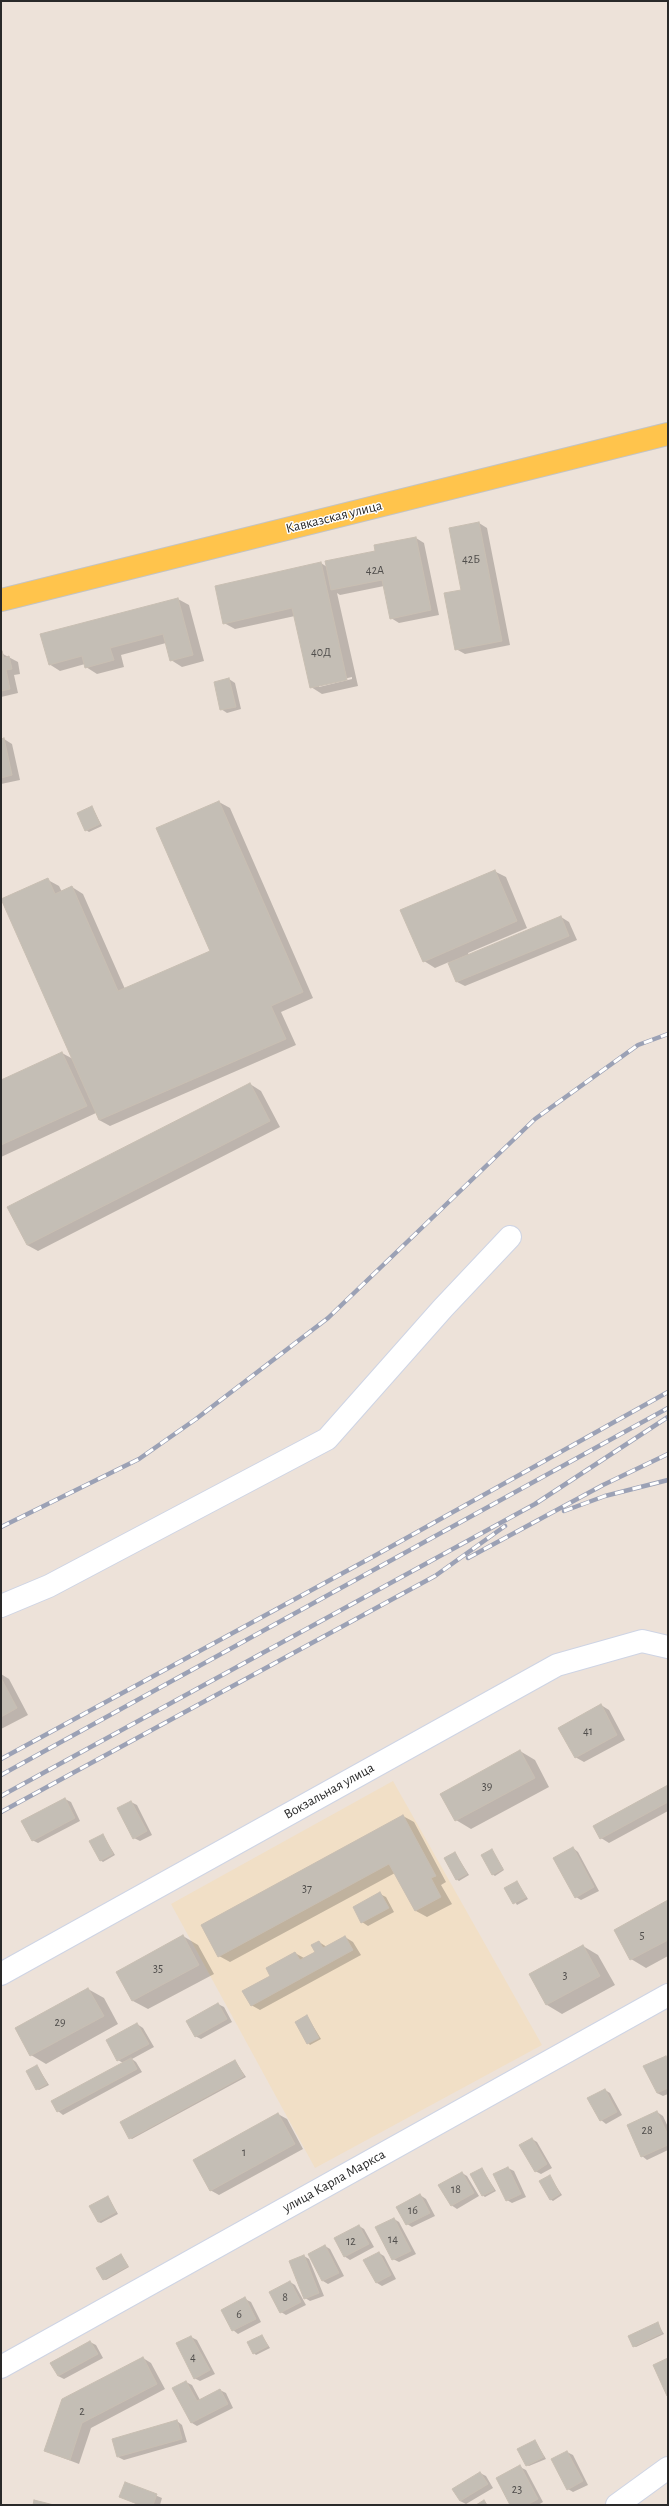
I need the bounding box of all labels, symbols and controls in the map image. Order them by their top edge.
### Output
street label: Кавказская улица [284,497,384,537]
house number: 42Б [462,552,480,566]
house number: 42А [366,563,384,577]
house number: 40Д [311,645,331,659]
house number: 41 [583,1724,593,1738]
street label: Вокзальная улица [281,1759,377,1823]
house number: 39 [482,1779,492,1793]
house number: 37 [302,1881,312,1895]
house number: 5 [639,1928,645,1942]
house number: 35 [153,1961,163,1975]
house number: 3 [563,1968,567,1982]
house number: 29 [54,2015,66,2029]
house number: 28 [641,2123,653,2137]
house number: 1 [242,2145,246,2159]
street label: улица Карла Маркса [280,2146,388,2216]
house number: 18 [451,2182,461,2196]
house number: 16 [408,2203,418,2217]
house number: 14 [388,2232,398,2246]
house number: 12 [346,2234,356,2248]
house number: 8 [282,2290,288,2304]
house number: 6 [236,2307,242,2321]
house number: 4 [190,2350,196,2364]
house number: 2 [79,2404,85,2418]
house number: 23 [512,2482,522,2496]

